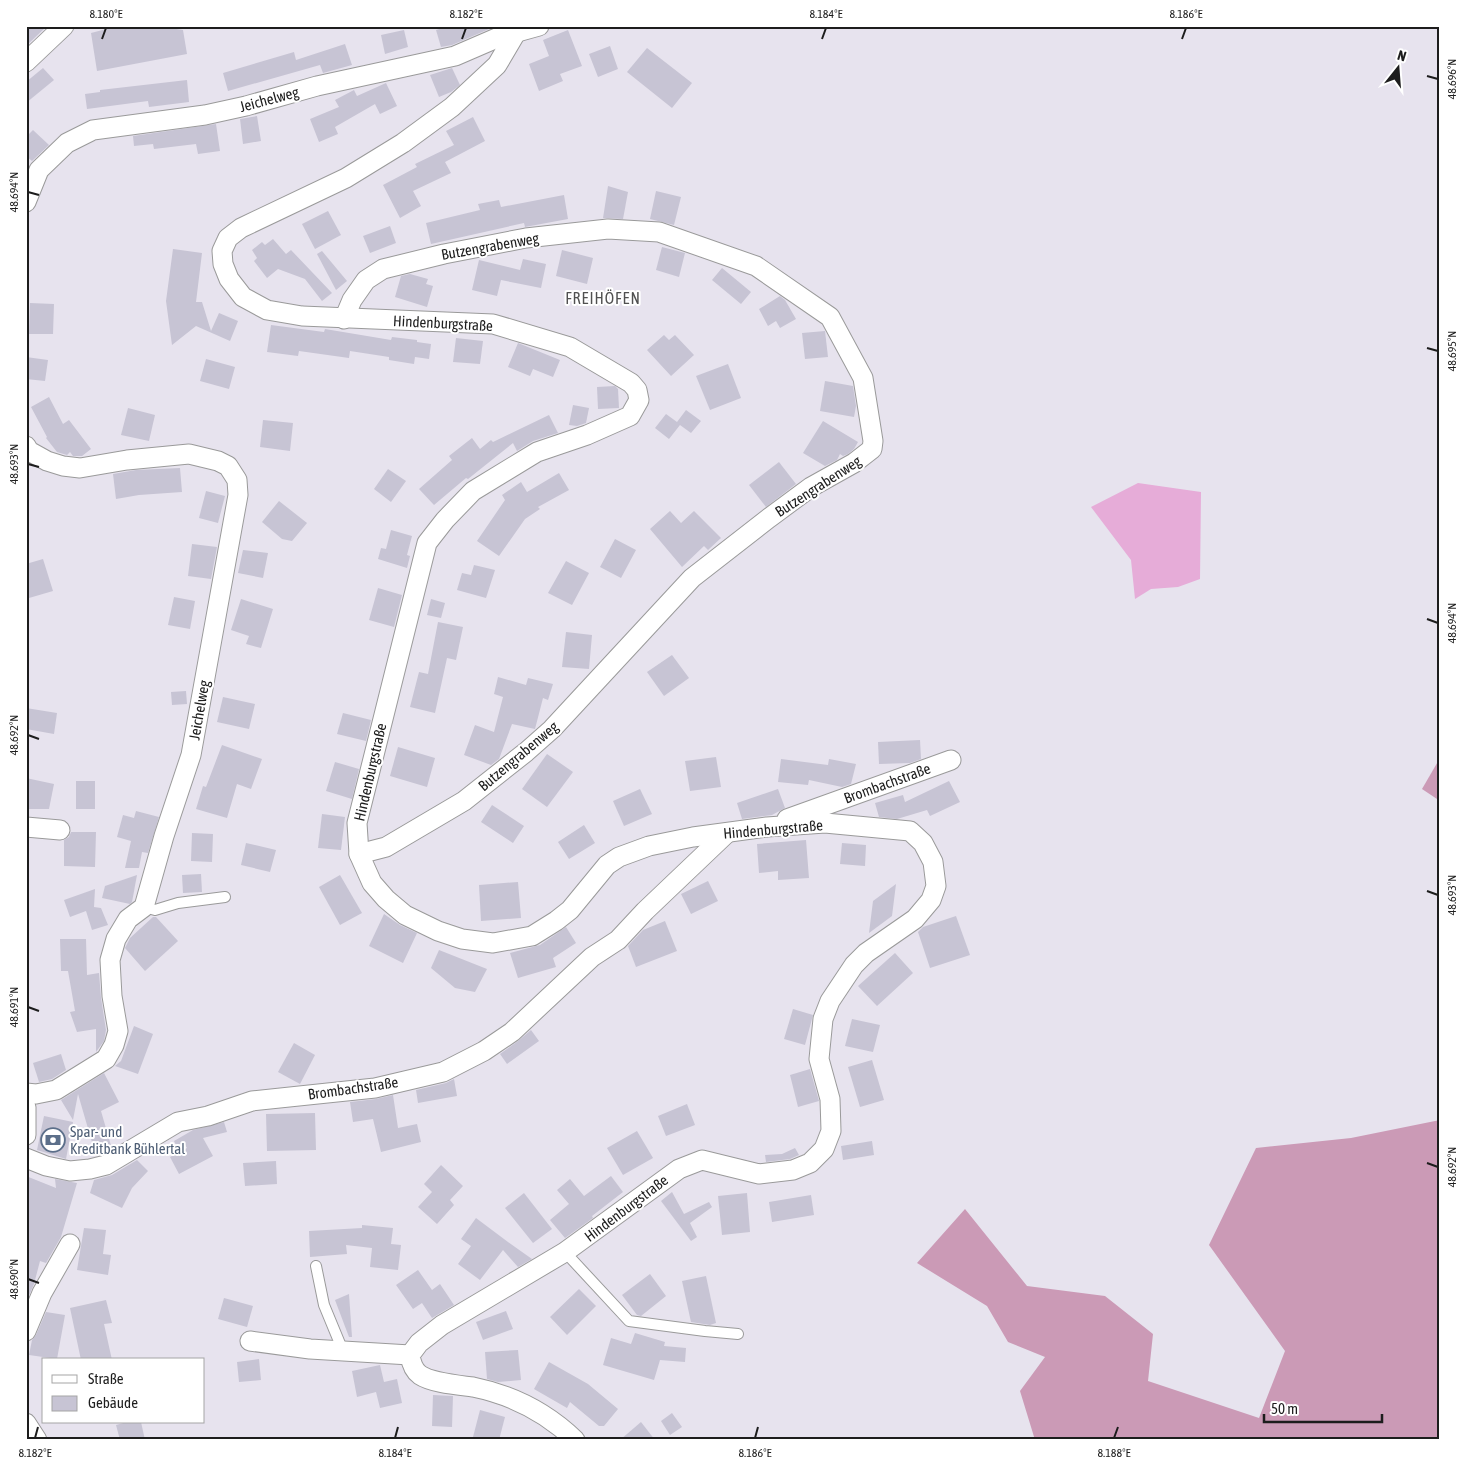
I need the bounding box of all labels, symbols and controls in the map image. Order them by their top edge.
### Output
text: 8.180°E [89,7,123,21]
text: 8.182°E [449,7,483,21]
text: 8.184°E [809,7,843,21]
text: 8.186°E [1169,7,1203,21]
north arrow [1374,42,1424,92]
text: N [1396,47,1408,64]
text: 48.696°N [1445,59,1459,99]
street label: Jeichelweg [238,83,301,115]
text: 48.694°N [7,172,21,212]
street label: Butzengrabenweg [440,229,541,263]
district label: FREIHÖFEN [565,289,641,307]
street label: Hindenburgstraße [393,312,494,334]
text: 48.695°N [1445,331,1459,371]
text: 48.693°N [7,444,21,484]
street label: Butzengrabenweg [772,452,865,520]
text: 48.694°N [1445,603,1459,643]
street label: Jeichelweg [185,678,213,741]
text: 48.692°N [7,715,21,755]
street label: Butzengrabenweg [475,717,562,794]
street label: Hindenburgstraße [350,721,390,823]
street label: Brombachstraße [841,759,933,807]
street label: Hindenburgstraße [722,816,824,842]
text: 48.693°N [1445,875,1459,915]
text: 48.691°N [7,987,21,1027]
street label: Brombachstraße [307,1073,399,1103]
place label: Spar- und Kreditbank Bühlertal [70,1123,185,1157]
bank icon: Spar- und Kreditbank Bühlertal [40,1127,66,1153]
text: 48.692°N [1445,1147,1459,1187]
street label: Hindenburgstraße [581,1171,671,1245]
text: 48.690°N [7,1259,21,1299]
legend [42,1358,205,1424]
text: Straße [88,1370,124,1387]
scale bar [1264,1391,1381,1423]
text: Gebäude [88,1394,138,1411]
text: 50 m [1271,1400,1298,1417]
text: 8.182°E [18,1446,52,1460]
text: 8.184°E [378,1446,412,1460]
text: 8.186°E [738,1446,772,1460]
text: 8.188°E [1097,1446,1131,1460]

